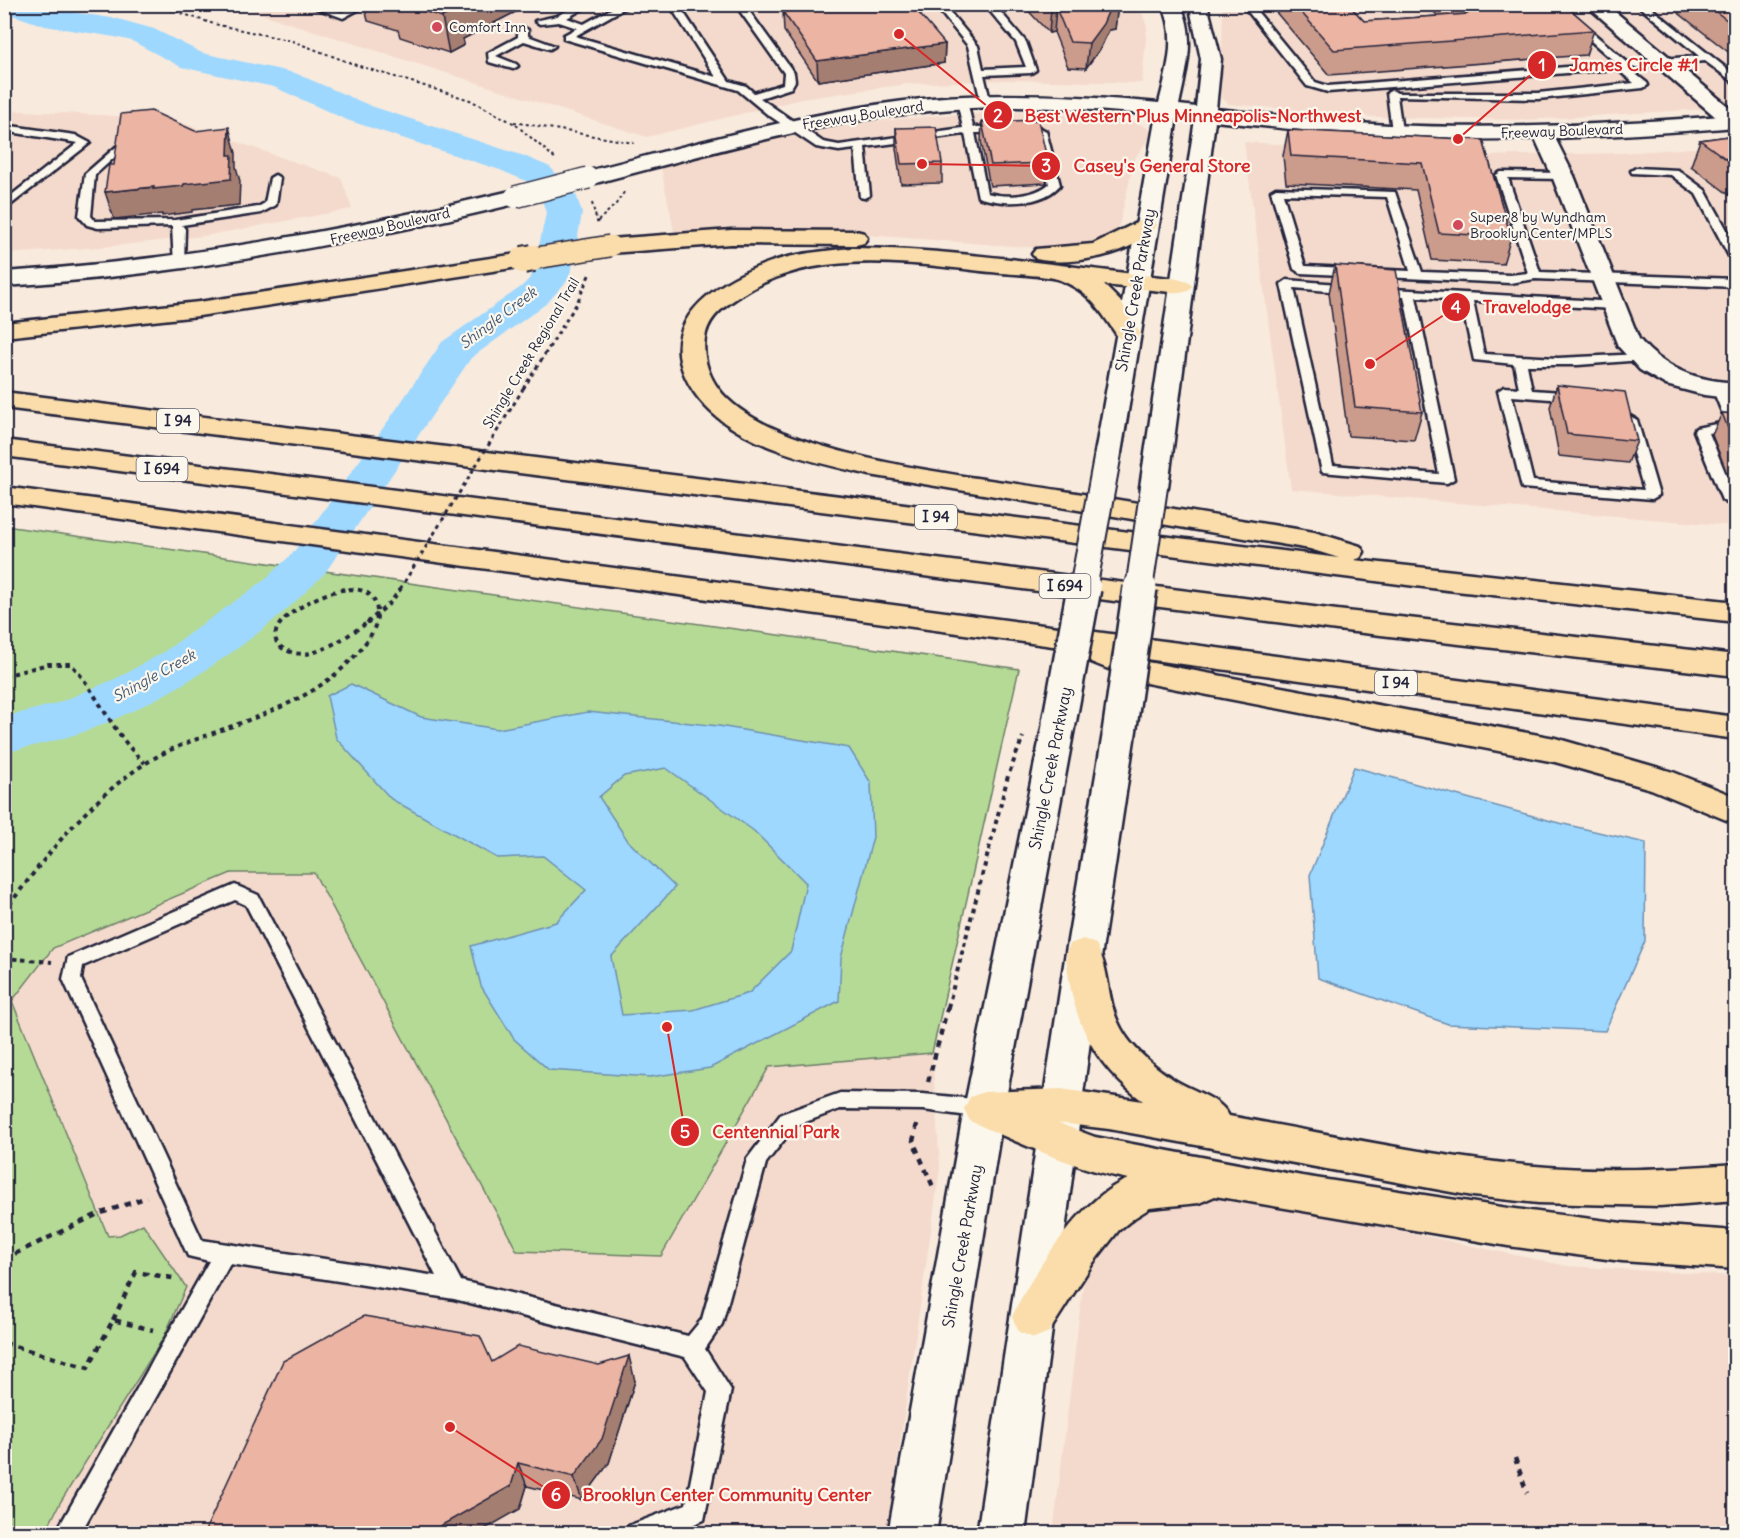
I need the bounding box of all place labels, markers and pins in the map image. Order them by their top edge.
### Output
place label: Comfort Inn [449,18,526,36]
marker: Comfort Inn [430,20,444,34]
callout: James Circle #1 [1527,47,1710,83]
callout: Best Western Plus Minneapolis-Northwest [983,97,1374,133]
callout: Casey's General Store [1031,148,1262,184]
place label: Super 8 by Wyndham Brooklyn Center/MPLS [1470,208,1613,242]
marker: Super 8 by Wyndham Brooklyn Center/MPLS [1451,218,1465,232]
callout: Travelodge [1441,289,1583,325]
callout: Centennial Park [670,1114,852,1150]
callout: Brooklyn Center Community Center [541,1477,884,1513]

